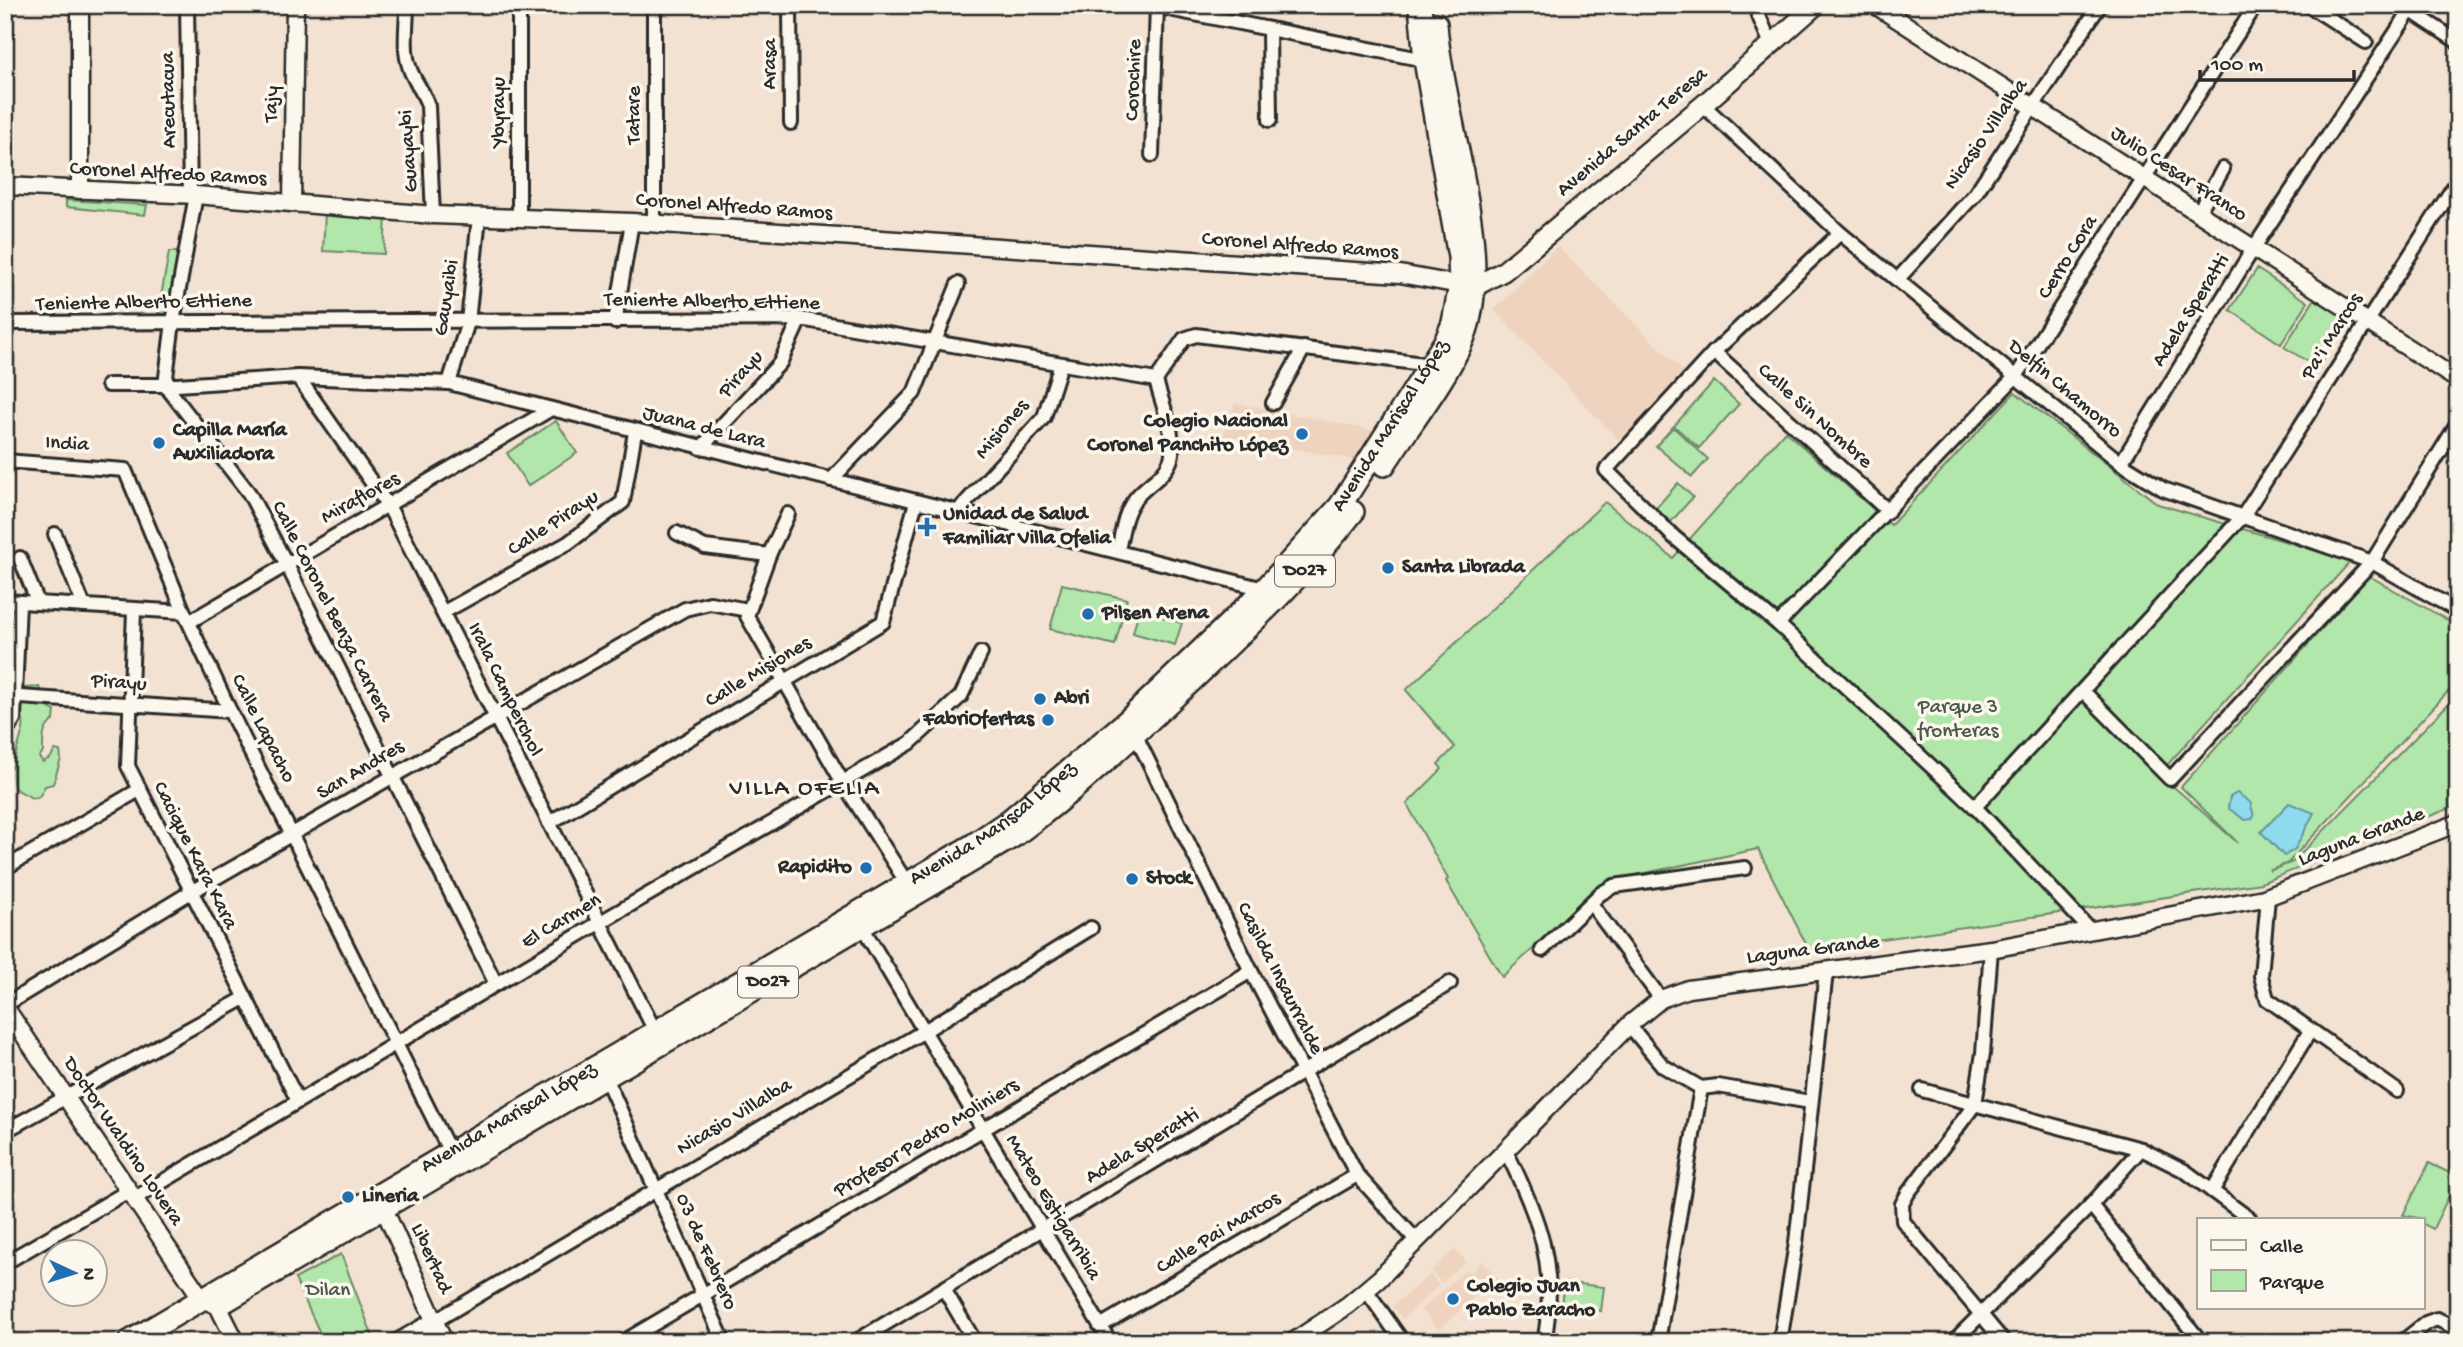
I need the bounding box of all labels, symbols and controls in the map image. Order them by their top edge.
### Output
street label: Arasa [759,37,784,89]
street label: Corochire [1121,38,1149,121]
scale bar [2200,38,2354,82]
street label: Arecutacua [157,50,183,148]
text: 100 m [2210,54,2263,79]
street label: Avenida Santa Teresa [1553,62,1714,203]
street label: Nicasio Villalba [1940,74,2035,195]
street label: Ybyrayu [488,77,513,149]
street label: Tatare [623,85,648,145]
street label: Tajy [260,86,286,123]
street label: Guayaybi [395,109,425,193]
street label: Julio Cesar Franco [2105,122,2251,229]
street label: Coronel Alfredo Ramos [69,157,268,193]
street label: Coronel Alfredo Ramos [635,189,834,227]
street label: Cerro Cora [2033,210,2105,305]
street label: Coronel Alfredo Ramos [1201,228,1400,266]
street label: Adela Speratti [2147,250,2237,372]
street label: Gauyaibi [430,258,466,338]
street label: Pa'i Marcos [2296,288,2370,386]
street label: Teniente Alberto Ettiene [603,289,821,317]
street label: Teniente Alberto Ettiene [35,290,253,318]
street label: Delfin Chamorro [2000,334,2126,445]
street label: Avenida Mariscal López [1327,335,1456,517]
street label: Pirayu [713,346,770,405]
street label: Calle Sin Nombre [1751,359,1878,476]
street label: Misiones [971,394,1036,465]
street label: Juana de Lara [640,402,769,457]
place label: Colegio Nacional Coronel Panchito López [1086,410,1290,459]
place label: Capilla María Auxiliadora [172,419,288,468]
marker: Colegio Nacional Coronel Panchito López [1294,426,1310,442]
street label: India [45,431,91,459]
marker: Capilla María Auxiliadora [151,435,167,451]
street label: Miraflores [317,467,406,531]
street label: Calle Pirayu [504,485,604,563]
street label: Calle Coronel Benza Carrera [264,497,398,728]
place label: Unidad de Salud Familiar Villa Ofelia [942,503,1112,552]
marker: Unidad de Salud Familiar Villa Ofelia [917,517,937,537]
road number: D027 [1275,556,1335,586]
place label: Santa Librada [1402,556,1526,581]
marker: Santa Librada [1380,560,1396,576]
place label: Pilsen Arena [1101,602,1210,627]
marker: Pilsen Arena [1080,606,1096,622]
street label: Irala Camperchol [461,619,547,761]
street label: Calle Misiones [702,631,818,714]
street label: Pirayu [89,670,148,698]
street label: Calle Lapacho [224,670,300,788]
place label: Abri [1053,687,1089,712]
marker: Abri [1032,691,1048,707]
park label: Parque 3 fronteras [1917,696,2000,745]
place label: FabriOfertas [922,708,1035,733]
marker: FabriOfertas [1040,712,1056,728]
street label: San Andres [313,735,410,807]
street label: Avenida Mariscal López [905,756,1082,892]
district label: VILLA OFELIA [729,775,880,804]
street label: Cacique Kara Kara [146,778,243,935]
street label: Laguna Grande [2295,802,2430,874]
place label: Rapidito [777,856,852,881]
marker: Rapidito [858,860,874,876]
place label: Stock [1146,867,1194,892]
marker: Stock [1124,871,1140,887]
street label: El Carmen [517,888,607,956]
street label: Casilda Insaurralde [1230,899,1329,1060]
street label: Laguna Grande [1745,930,1882,972]
road number: D027 [738,966,798,998]
street label: Doctor Waldino Lovera [55,1051,189,1232]
street label: Avenida Mariscal López [417,1056,602,1180]
street label: Nicasio Villalba [673,1073,798,1162]
street label: Profesor Pedro Moliniers [829,1073,1025,1205]
street label: Adela Speratti [1081,1103,1205,1191]
street label: Mateo Estigarribia [999,1131,1106,1287]
place label: Lineria [362,1185,420,1210]
street label: Calle Pai Marcos [1152,1187,1287,1281]
marker: Lineria [340,1189,356,1205]
street label: 03 de Febrero [668,1190,742,1314]
legend [2197,1218,2424,1308]
street label: Libertad [404,1220,457,1299]
text: Calle [2260,1236,2304,1261]
north arrow [38,1238,108,1308]
text: N [76,1267,99,1281]
text: Parque [2259,1272,2325,1297]
place label: Colegio Juan Pablo Zaracho [1466,1275,1596,1324]
park label: Dilan [304,1279,350,1304]
marker: Colegio Juan Pablo Zaracho [1445,1291,1461,1307]

